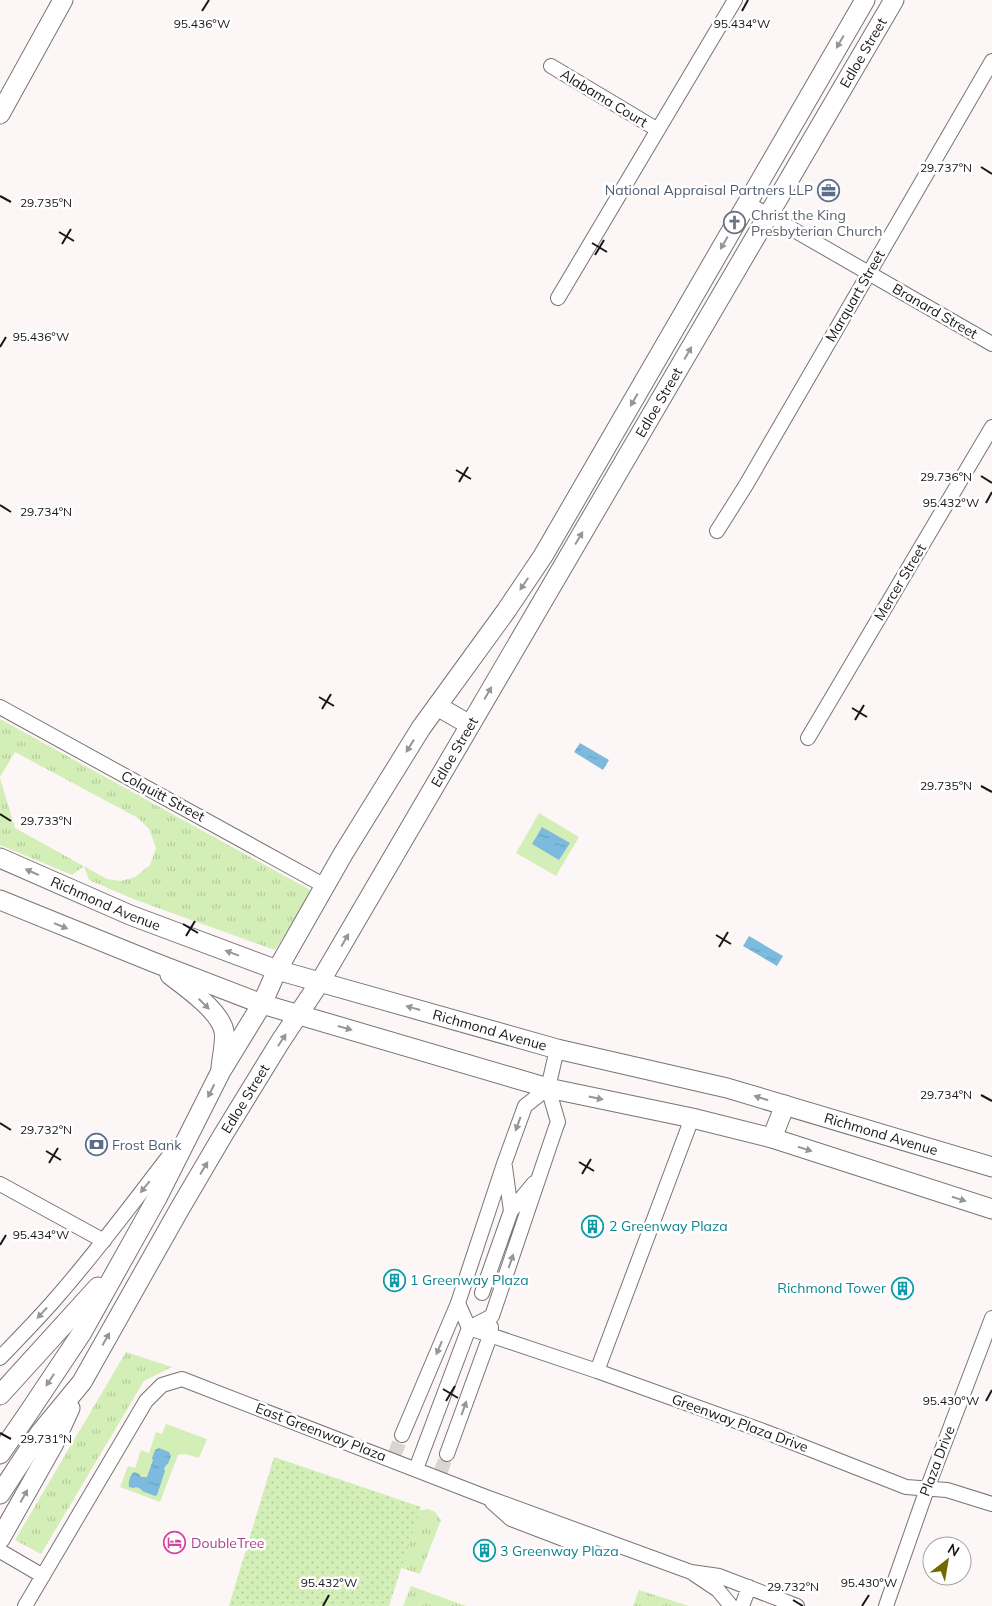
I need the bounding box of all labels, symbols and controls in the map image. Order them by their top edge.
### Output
street label: Edloe Street [836,14,891,91]
text: 95.436°W [174,16,230,31]
text: 95.434°W [714,16,770,31]
one-way arrow [836,36,845,49]
street label: Alabama Court [557,65,651,131]
text: 29.737°N [920,160,972,175]
office icon: National Appraisal Partners LLP [817,178,841,202]
place label: National Appraisal Partners LLP [605,181,813,199]
text: 29.735°N [20,195,72,210]
place label: Christ the King Presbyterian Church [751,206,882,240]
church icon: Christ the King Presbyterian Church [723,211,747,235]
one-way arrow [720,236,728,251]
street label: Marquart Street [821,247,889,345]
street label: Branard Street [889,279,981,343]
text: 95.436°W [13,329,69,344]
one-way arrow [684,346,693,359]
street label: Edloe Street [631,364,686,441]
one-way arrow [630,393,639,406]
text: 29.736°N [920,469,972,484]
text: 95.432°W [923,495,979,510]
text: 29.734°N [20,504,72,519]
one-way arrow [575,531,584,544]
street label: Mercer Street [870,540,930,624]
one-way arrow [519,577,529,591]
one-way arrow [484,687,493,700]
street label: Edloe Street [427,714,482,790]
one-way arrow [405,739,415,753]
street label: Colquitt Street [118,766,208,826]
text: 29.735°N [920,778,972,793]
text: 29.733°N [20,813,72,828]
one-way arrow [25,868,39,876]
street label: Richmond Avenue [48,872,163,935]
one-way arrow [54,922,68,930]
one-way arrow [340,933,349,946]
one-way arrow [224,949,239,956]
one-way arrow [198,998,210,1010]
one-way arrow [405,1004,420,1012]
street label: Richmond Avenue [431,1005,549,1055]
one-way arrow [337,1024,352,1032]
one-way arrow [277,1034,286,1047]
street label: Edloe Street [217,1061,273,1137]
one-way arrow [207,1084,215,1098]
text: 29.734°N [920,1087,972,1102]
one-way arrow [753,1093,768,1101]
one-way arrow [588,1094,604,1102]
street label: Richmond Avenue [822,1109,940,1159]
one-way arrow [514,1117,522,1132]
text: 29.732°N [20,1122,72,1137]
bank icon: Frost Bank [84,1133,108,1157]
place label: Frost Bank [112,1136,182,1154]
one-way arrow [797,1145,812,1153]
one-way arrow [199,1161,208,1174]
one-way arrow [139,1180,150,1193]
one-way arrow [952,1195,967,1203]
building icon: 2 Greenway Plaza [581,1214,605,1238]
place label: 2 Greenway Plaza [609,1217,728,1235]
text: 95.434°W [13,1227,69,1242]
one-way arrow [507,1253,515,1268]
building icon: 1 Greenway Plaza [382,1268,406,1292]
place label: 1 Greenway Plaza [410,1271,529,1289]
building icon: Richmond Tower [890,1276,914,1300]
place label: Richmond Tower [777,1279,887,1297]
one-way arrow [36,1306,48,1318]
one-way arrow [102,1332,110,1346]
one-way arrow [435,1341,443,1355]
one-way arrow [45,1374,55,1387]
street label: Greenway Plaza Drive [669,1390,811,1456]
text: 95.430°W [923,1393,979,1408]
street label: East Greenway Plaza [253,1399,389,1465]
one-way arrow [460,1400,468,1415]
street label: Plaza Drive [915,1423,959,1499]
text: 29.731°N [20,1431,72,1446]
one-way arrow [20,1489,28,1504]
hotel icon: DoubleTree [163,1531,187,1555]
place label: DoubleTree [191,1534,265,1552]
north arrow [922,1536,972,1586]
building icon: 3 Greenway Plaza [472,1539,496,1563]
text: N [945,1539,963,1560]
place label: 3 Greenway Plaza [500,1542,619,1560]
text: 95.432°W [301,1575,357,1590]
text: 95.430°W [841,1575,897,1590]
text: 29.732°N [767,1579,819,1594]

